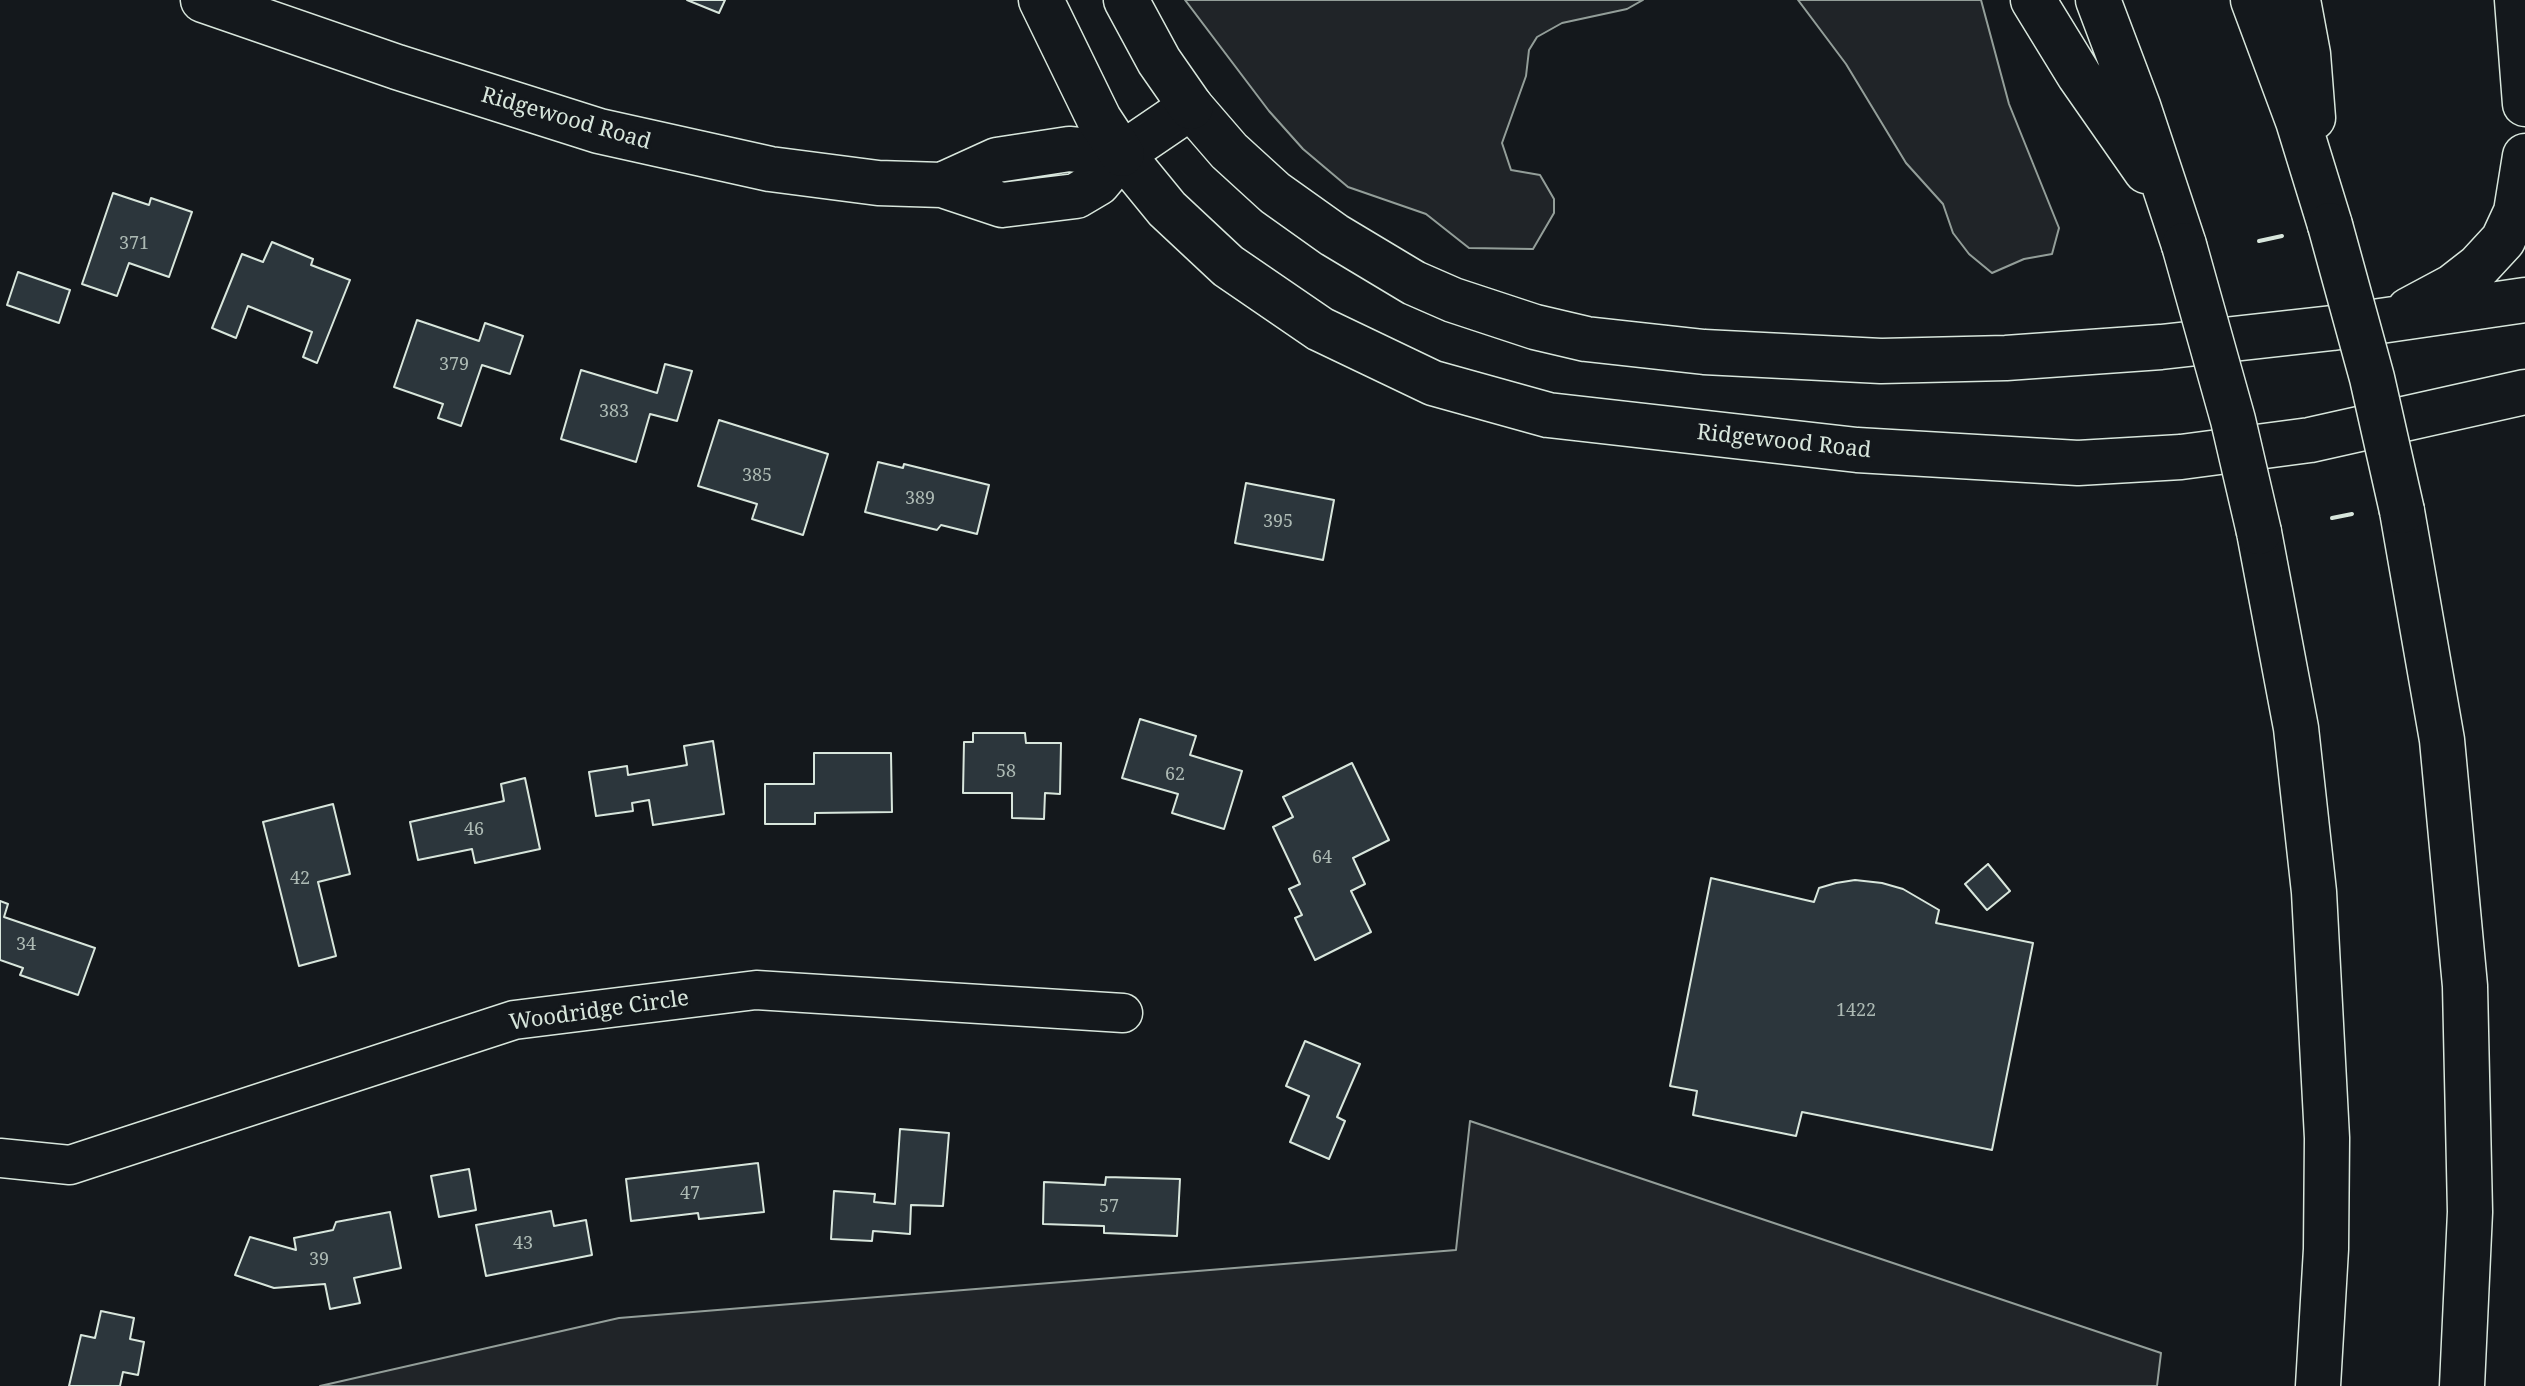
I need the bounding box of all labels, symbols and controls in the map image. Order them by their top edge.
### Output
street label: Ridgewood Road [478,82,654,156]
house number: 371 [119,233,149,255]
house number: 379 [439,354,469,376]
house number: 383 [599,401,629,423]
street label: Ridgewood Road [1696,420,1872,464]
house number: 385 [742,465,772,487]
house number: 389 [905,488,935,510]
house number: 395 [1263,511,1293,533]
house number: 58 [996,761,1016,783]
house number: 62 [1165,764,1185,786]
house number: 46 [464,819,484,841]
house number: 64 [1312,847,1332,869]
house number: 42 [290,868,310,890]
house number: 34 [16,934,36,956]
street label: Woodridge Circle [507,985,691,1037]
house number: 1422 [1836,1000,1876,1022]
house number: 47 [680,1183,700,1205]
house number: 57 [1099,1196,1119,1218]
house number: 43 [513,1233,533,1255]
house number: 39 [309,1249,329,1271]

